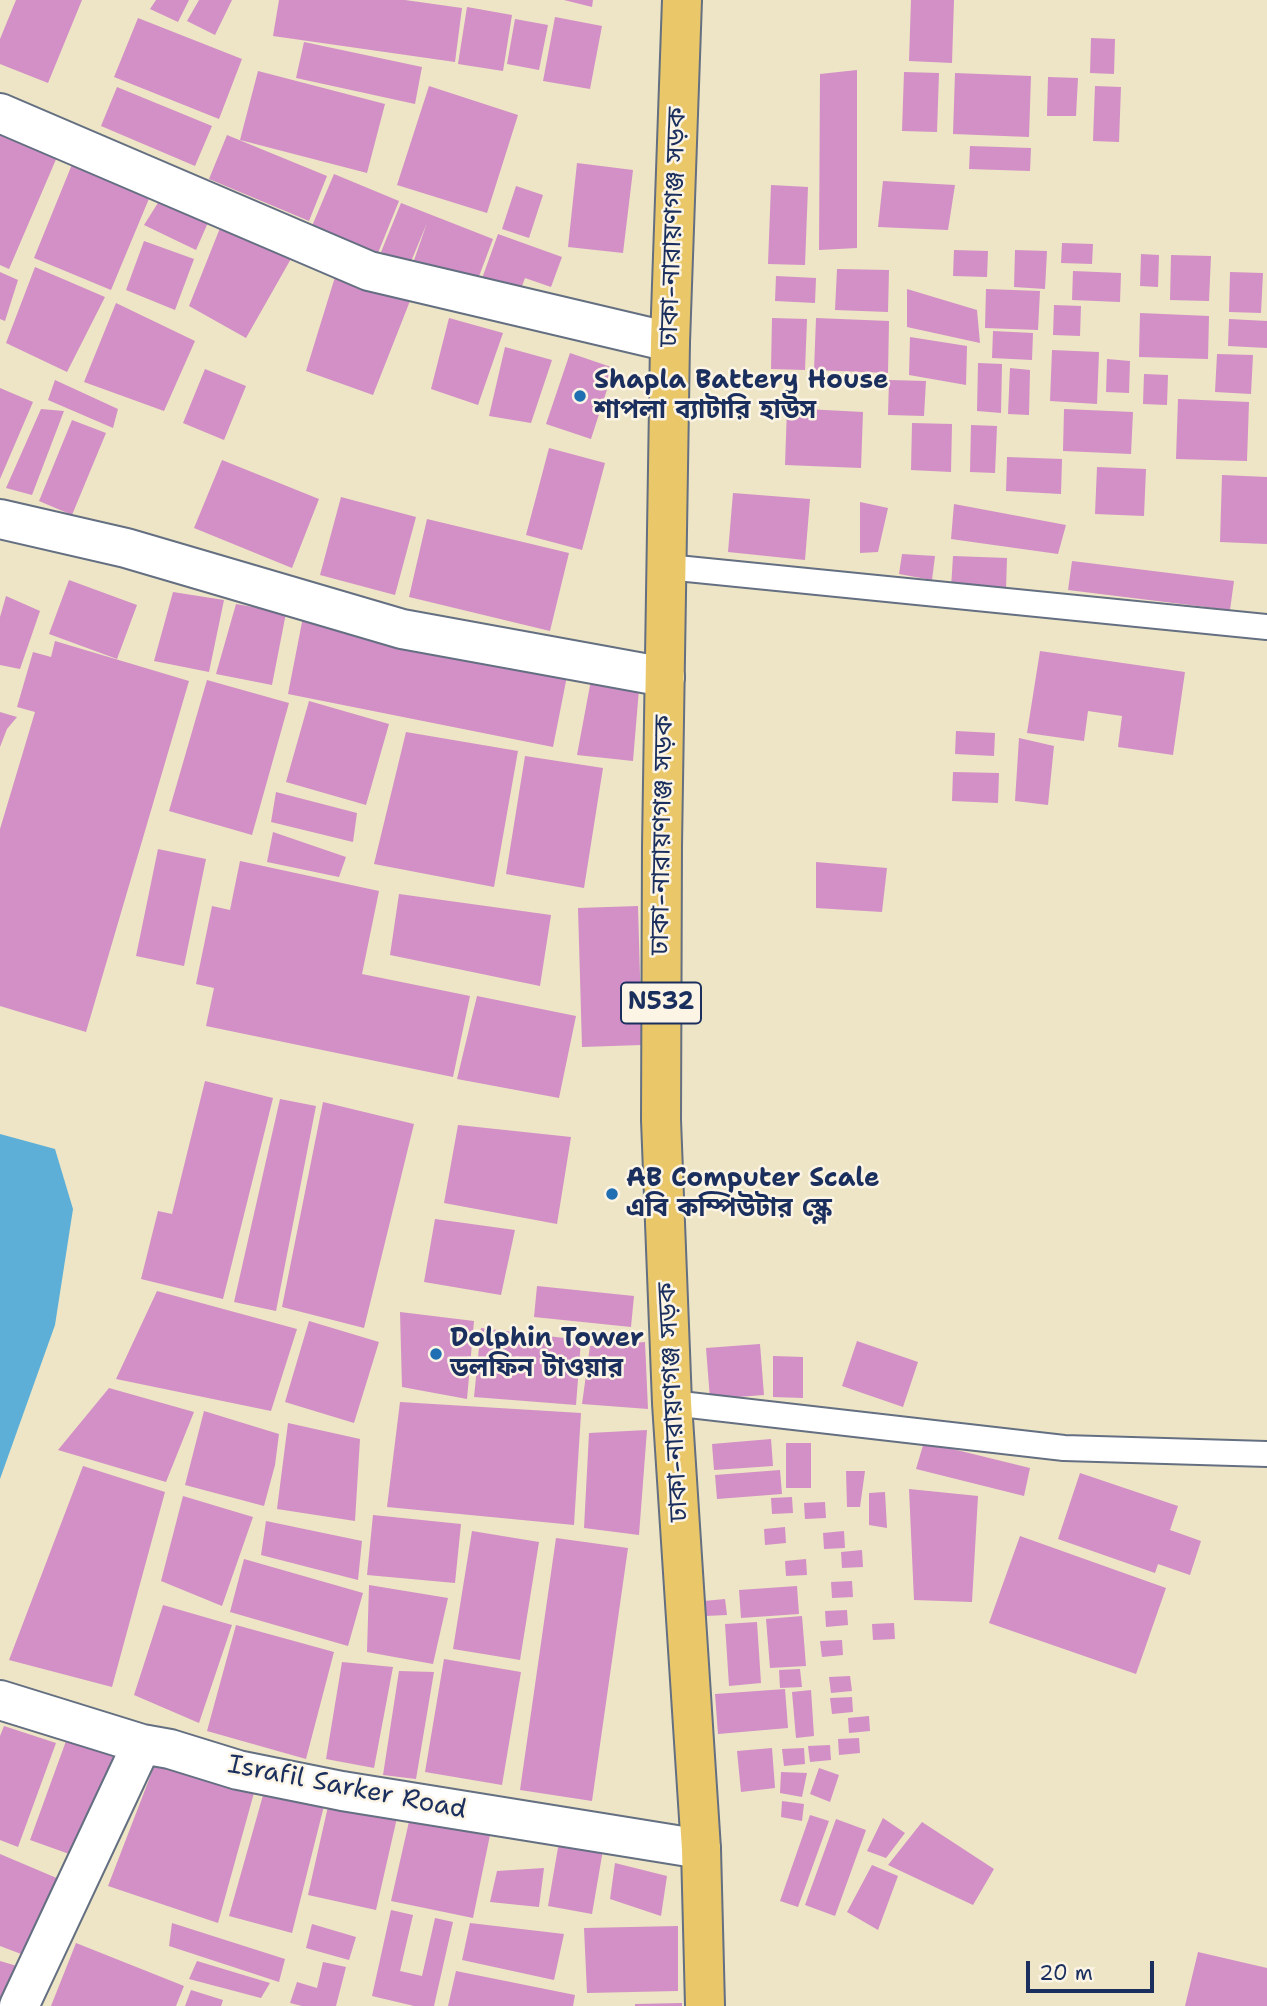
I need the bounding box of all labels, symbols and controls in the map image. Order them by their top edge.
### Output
street label: ঢাকা-নারায়ণগঞ্জ সড়ক [654,106,694,348]
place label: Shapla Battery House শাপলা ব্যাটারি হাউস [594,365,889,426]
marker: Shapla Battery House শাপলা ব্যাটারি হাউস [572,388,588,404]
street label: ঢাকা-নারায়ণগঞ্জ সড়ক [645,715,681,955]
road number: N532 [621,982,701,1023]
place label: AB Computer Scale এবি কম্পিউটার স্কেল [626,1163,880,1224]
marker: AB Computer Scale এবি কম্পিউটার স্কেল [604,1186,620,1202]
street label: ঢাকা-নারায়ণগঞ্জ সড়ক [652,1281,696,1523]
place label: Dolphin Tower ডলফিন টাওয়ার [450,1323,644,1384]
marker: Dolphin Tower ডলফিন টাওয়ার [428,1346,444,1362]
street label: Israfil Sarker Road [225,1750,469,1826]
scale bar [1029,1946,1157,1990]
text: 20 m [1039,1959,1093,1987]

